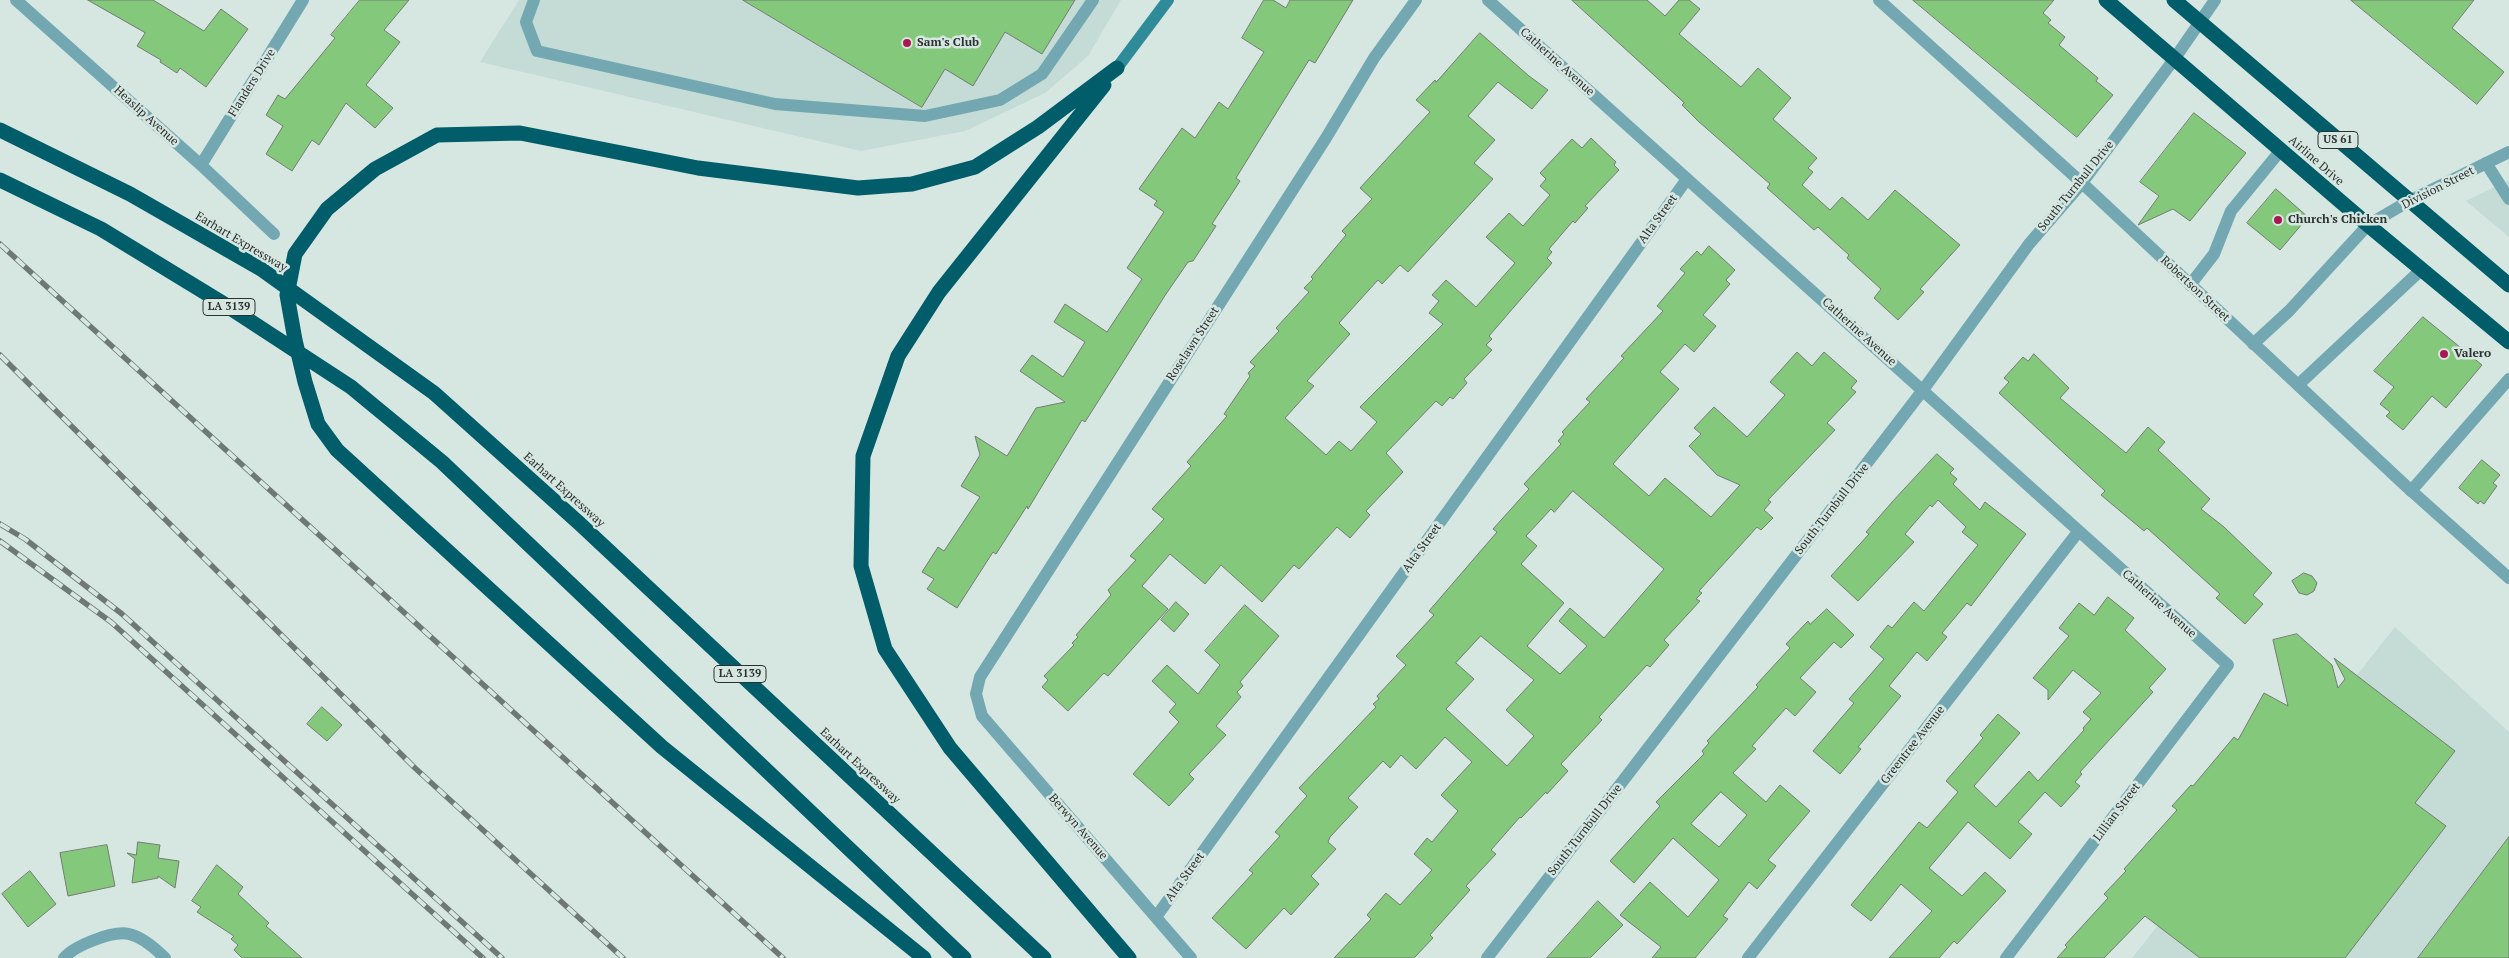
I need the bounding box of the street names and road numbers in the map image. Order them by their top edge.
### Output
street label: Catherine Avenue [1517,25,1597,99]
street label: Flanders Drive [225,46,279,120]
street label: Heaslip Avenue [111,83,181,149]
road number: US 61 [2318,132,2358,148]
street label: Airline Drive [2285,133,2347,189]
street label: South Turnbull Drive [2035,138,2117,234]
street label: Division Street [2399,164,2477,212]
street label: Alta Street [1635,192,1681,246]
street label: Earhart Expressway [192,209,290,275]
street label: Robertson Street [2157,253,2233,325]
street label: Catherine Avenue [1819,295,1899,369]
road number: LA 3139 [203,298,255,316]
street label: Roselawn Street [1164,304,1222,384]
street label: Earhart Expressway [520,450,608,530]
street label: South Turnbull Drive [1792,460,1872,558]
street label: Alta Street [1399,521,1445,575]
street label: Catherine Avenue [2119,567,2199,641]
road number: LA 3139 [714,666,766,682]
street label: Greentree Avenue [1878,703,1948,787]
street label: Earhart Expressway [817,725,903,807]
street label: Lillian Street [2090,780,2144,844]
street label: South Turnbull Drive [1545,781,1625,879]
street label: Berwyn Avenue [1045,791,1111,863]
street label: Alta Street [1162,850,1208,904]

